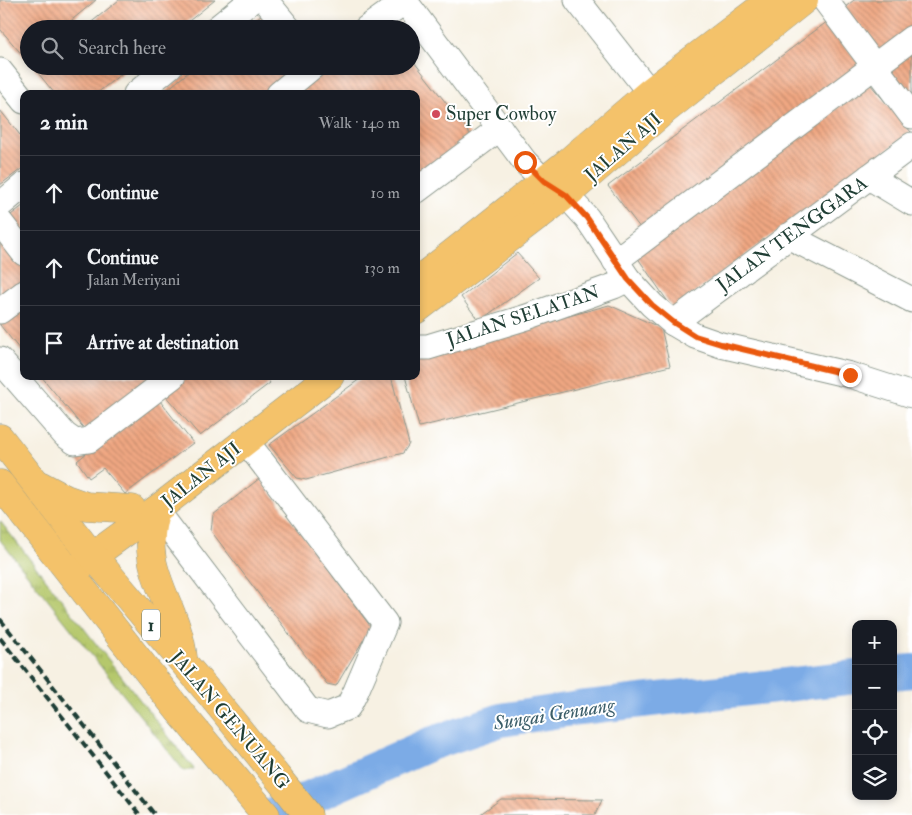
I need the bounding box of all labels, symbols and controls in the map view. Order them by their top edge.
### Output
search box [20,20,420,75]
icon: search [38,34,66,62]
text: Search here [78,36,166,60]
place label: Super Cowboy [446,102,557,127]
street label: JALAN AJI [579,107,666,188]
marker: Super Cowboy [430,108,442,120]
text: 2 min [40,109,88,136]
text: Walk · 140 m [319,113,400,133]
route start [514,151,537,174]
street label: JALAN TENGGARA [711,171,872,298]
icon: ahead [40,179,68,207]
text: Continue [87,181,158,205]
text: 10 m [370,183,400,203]
text: Continue [87,246,158,270]
icon: ahead [40,254,68,282]
text: 130 m [364,258,400,278]
text: Jalan Meriyani [87,270,180,290]
street label: JALAN SELATAN [443,280,603,352]
icon: arrive [40,329,68,357]
text: Arrive at destination [87,331,239,355]
route end [839,364,862,387]
street label: JALAN AJI [156,437,245,514]
road number: 1 [142,610,160,640]
map controls [852,620,897,800]
button: + [852,620,897,665]
street label: JALAN GENUANG [164,645,295,794]
button: − [852,665,897,710]
water label: Sungai Genuang [491,692,618,736]
button: locate [852,710,897,755]
button: layers [852,755,897,800]

